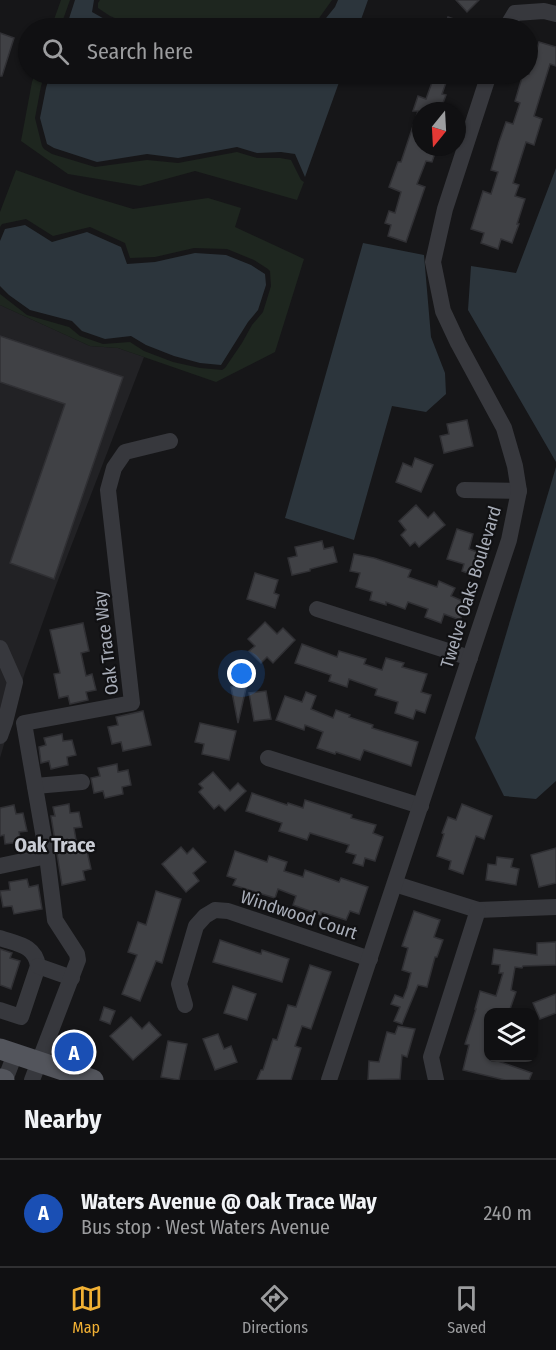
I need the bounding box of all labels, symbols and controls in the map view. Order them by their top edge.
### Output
search box [18,18,538,84]
icon: search [39,35,72,68]
text: Search here [87,38,193,65]
north arrow [412,102,466,156]
street label: Twelve Oaks Boulevard [436,503,506,671]
street label: Oak Trace Way [89,590,123,696]
your location [227,659,256,688]
district label: Oak Trace [14,833,96,857]
street label: Windwood Court [238,886,360,944]
map controls [484,1008,538,1062]
button: layers [484,1008,538,1062]
pin: A [54,1030,94,1074]
text: Nearby [24,1104,101,1135]
text: Waters Avenue @ Oak Trace Way [81,1188,377,1215]
text: A [38,1201,49,1225]
text: 240 m [483,1201,532,1225]
text: Bus stop · West Waters Avenue [81,1215,330,1239]
tab: Map [70,1282,103,1337]
tab: Directions [242,1282,308,1337]
tab: Saved [447,1282,486,1337]

